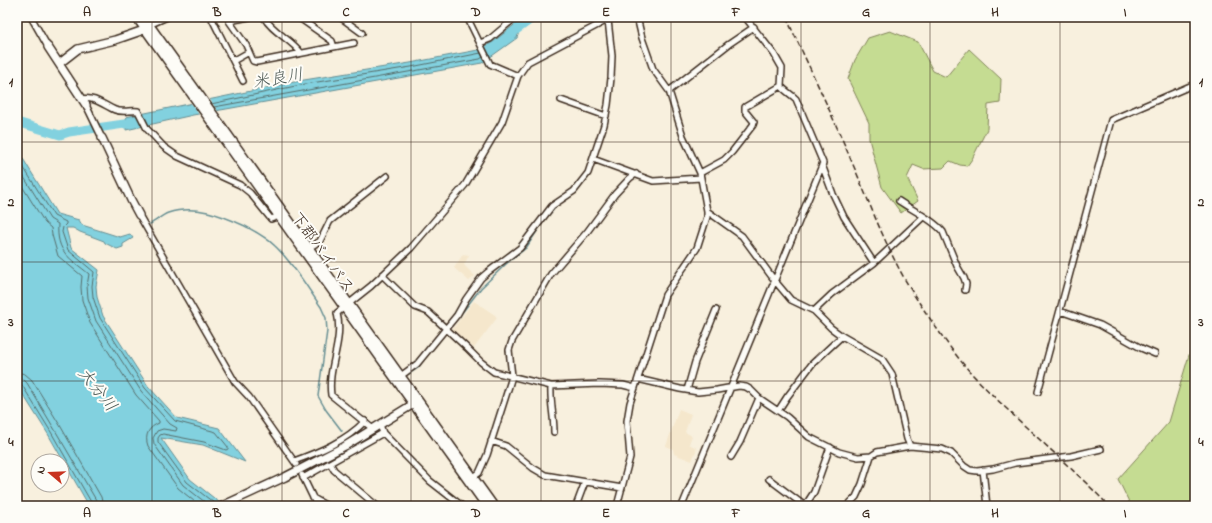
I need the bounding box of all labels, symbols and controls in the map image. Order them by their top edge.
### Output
text: A [83,3,91,22]
text: B [212,3,222,22]
text: C [342,3,350,22]
text: D [470,3,481,22]
text: E [602,3,610,22]
text: F [731,3,741,22]
text: G [862,3,870,22]
text: H [991,3,999,22]
text: I [1123,3,1127,22]
water label: 米良川 [251,62,305,96]
text: 1 [9,73,14,92]
text: 1 [1199,73,1204,92]
text: 2 [7,193,15,212]
text: 2 [1197,193,1205,212]
street label: 下郡バイパス [284,207,360,299]
text: 3 [7,313,14,332]
text: 3 [1197,313,1204,332]
water label: 大分川 [71,362,123,418]
text: 4 [7,433,14,452]
text: 4 [1197,433,1204,452]
north arrow [30,453,70,493]
text: N [33,464,50,476]
text: A [83,504,91,523]
text: B [212,504,222,523]
text: C [342,504,350,523]
text: D [470,504,481,523]
text: E [602,504,610,523]
text: F [731,504,741,523]
text: G [862,504,870,523]
text: H [991,504,999,523]
text: I [1123,504,1127,523]

